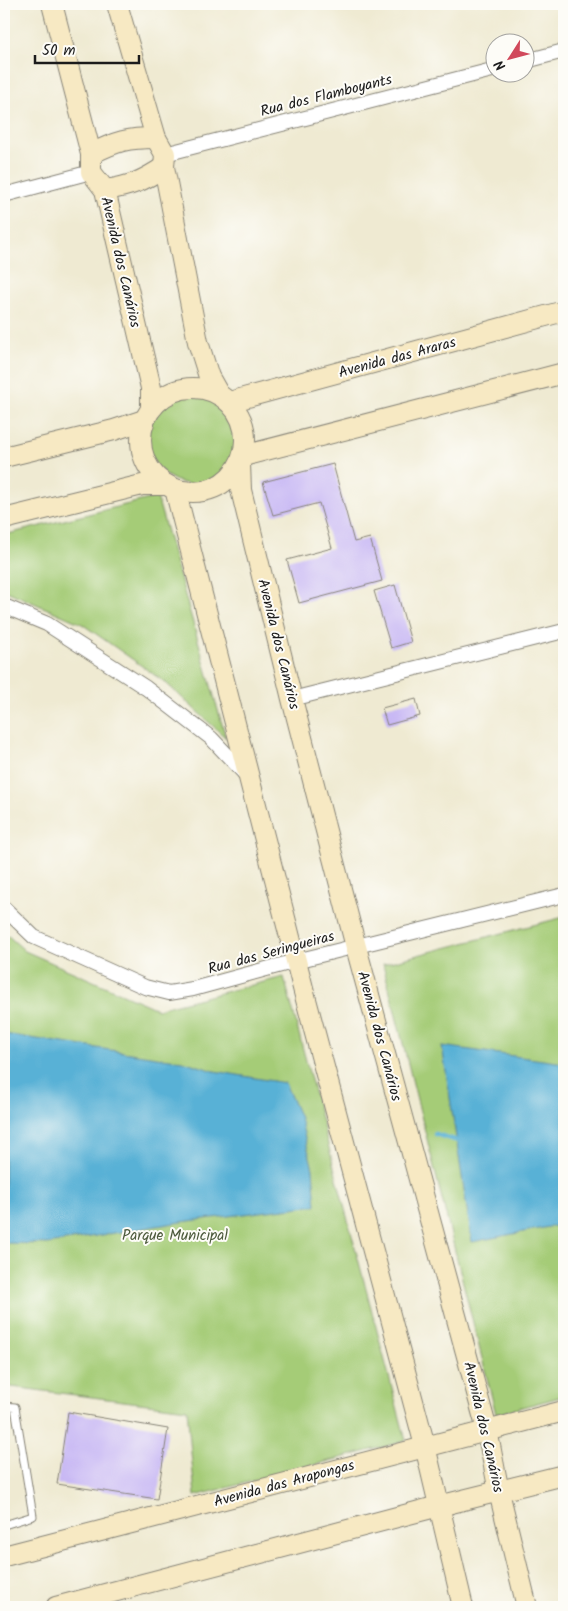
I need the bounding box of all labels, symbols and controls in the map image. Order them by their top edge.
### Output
scale bar [35,32,139,64]
north arrow [486,32,536,82]
text: 50 m [42,39,76,63]
text: N [489,55,512,75]
street label: Rua dos Flamboyants [258,68,395,124]
street label: Avenida dos Canários [93,194,147,331]
street label: Avenida das Araras [336,331,459,385]
street label: Avenida dos Canários [250,576,306,713]
street label: Rua das Seringueiras [205,924,338,981]
street label: Avenida dos Canários [350,969,408,1105]
park label: Parque Municipal [122,1224,228,1248]
street label: Avenida dos Canários [456,1359,510,1496]
street label: Avenida das Arapongas [211,1453,358,1514]

